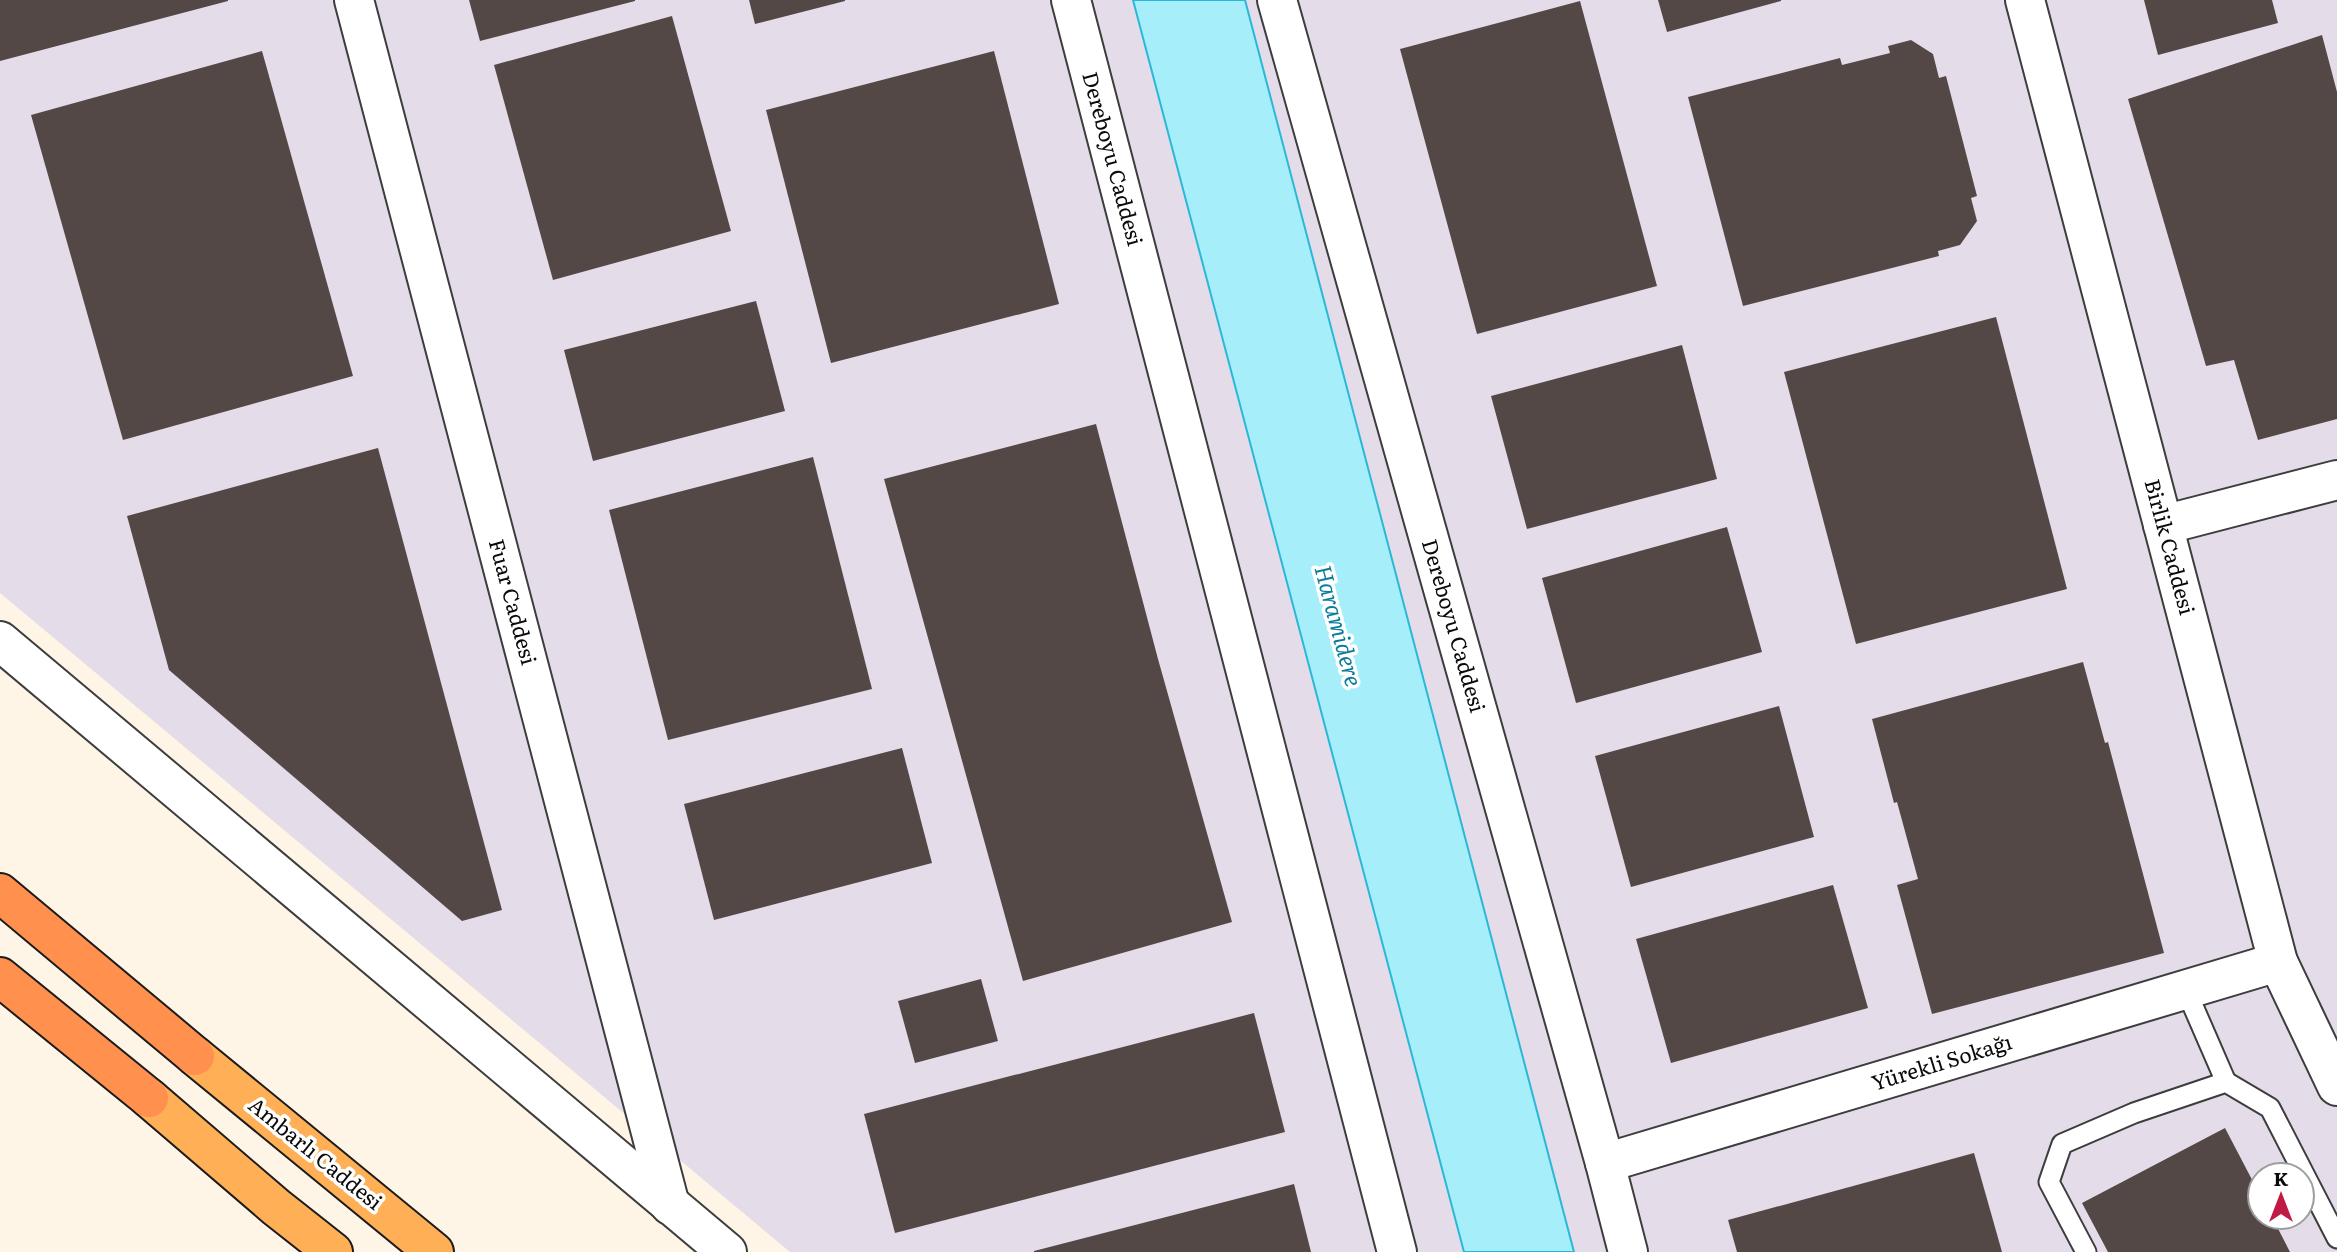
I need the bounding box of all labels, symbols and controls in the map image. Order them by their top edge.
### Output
street label: Dereboyu Caddesi [1076,68,1153,249]
street label: Birlik Caddesi [2138,475,2204,618]
street label: Fuar Caddesi [483,535,546,668]
street label: Dereboyu Caddesi [1416,535,1495,716]
water label: Haramidere [1307,561,1372,690]
street label: Yürekli Sokağı [1867,1025,2015,1097]
street label: Ambarlı Caddesi [243,1088,390,1216]
north arrow [2246,1161,2316,1231]
text: K [2274,1164,2289,1192]

